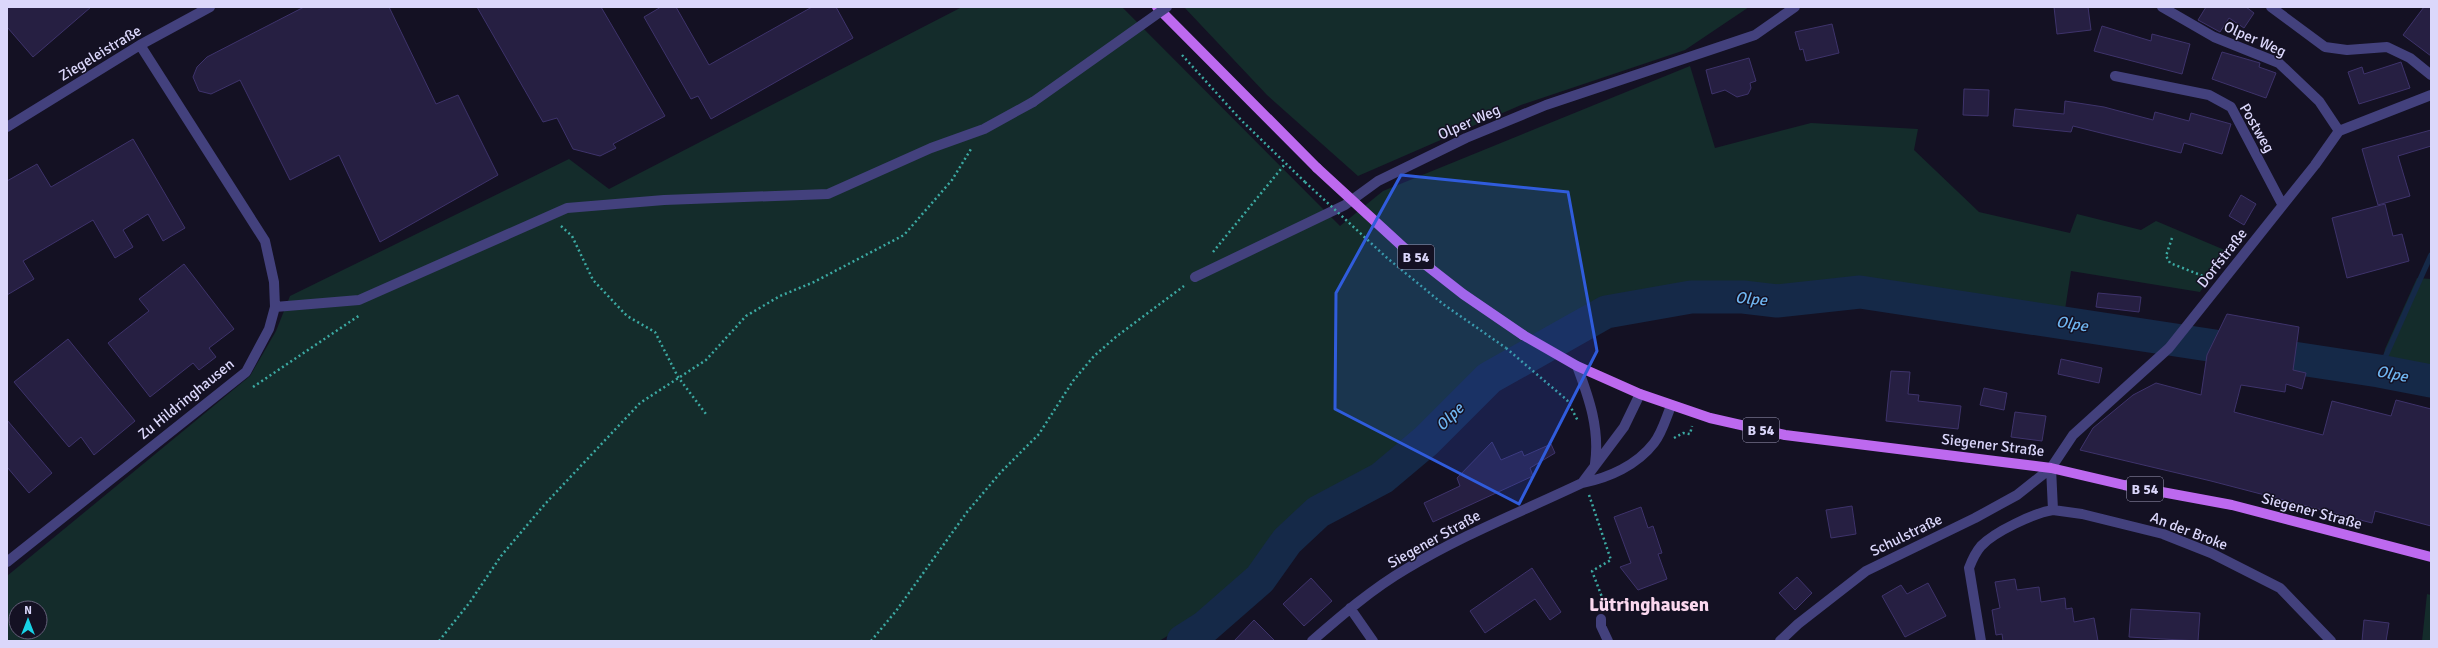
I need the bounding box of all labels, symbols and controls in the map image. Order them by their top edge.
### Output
street label: Olper Weg [2221,17,2289,61]
street label: Ziegeleistraße [56,21,144,85]
street label: Olper Weg [1435,100,1503,144]
street label: Postweg [2236,100,2278,156]
street label: Dorfstraße [2193,225,2251,291]
road number: B 54 [1398,245,1434,269]
water label: Olpe [1734,288,1769,310]
water label: Olpe [2055,312,2090,337]
street label: Zu Hildringhausen [134,355,238,443]
water label: Olpe [2375,361,2410,387]
water label: Olpe [1432,398,1469,435]
road number: B 54 [1743,418,1779,442]
street label: Siegener Straße [1941,430,2045,460]
road number: B 54 [2127,477,2163,501]
street label: Siegener Straße [2260,489,2364,533]
street label: Siegener Straße [1384,506,1484,572]
street label: An der Broke [2148,508,2230,554]
street label: Schulstraße [1867,510,1945,560]
district label: Lütringhausen [1589,593,1709,617]
north arrow [8,600,48,640]
text: N [24,604,32,617]

